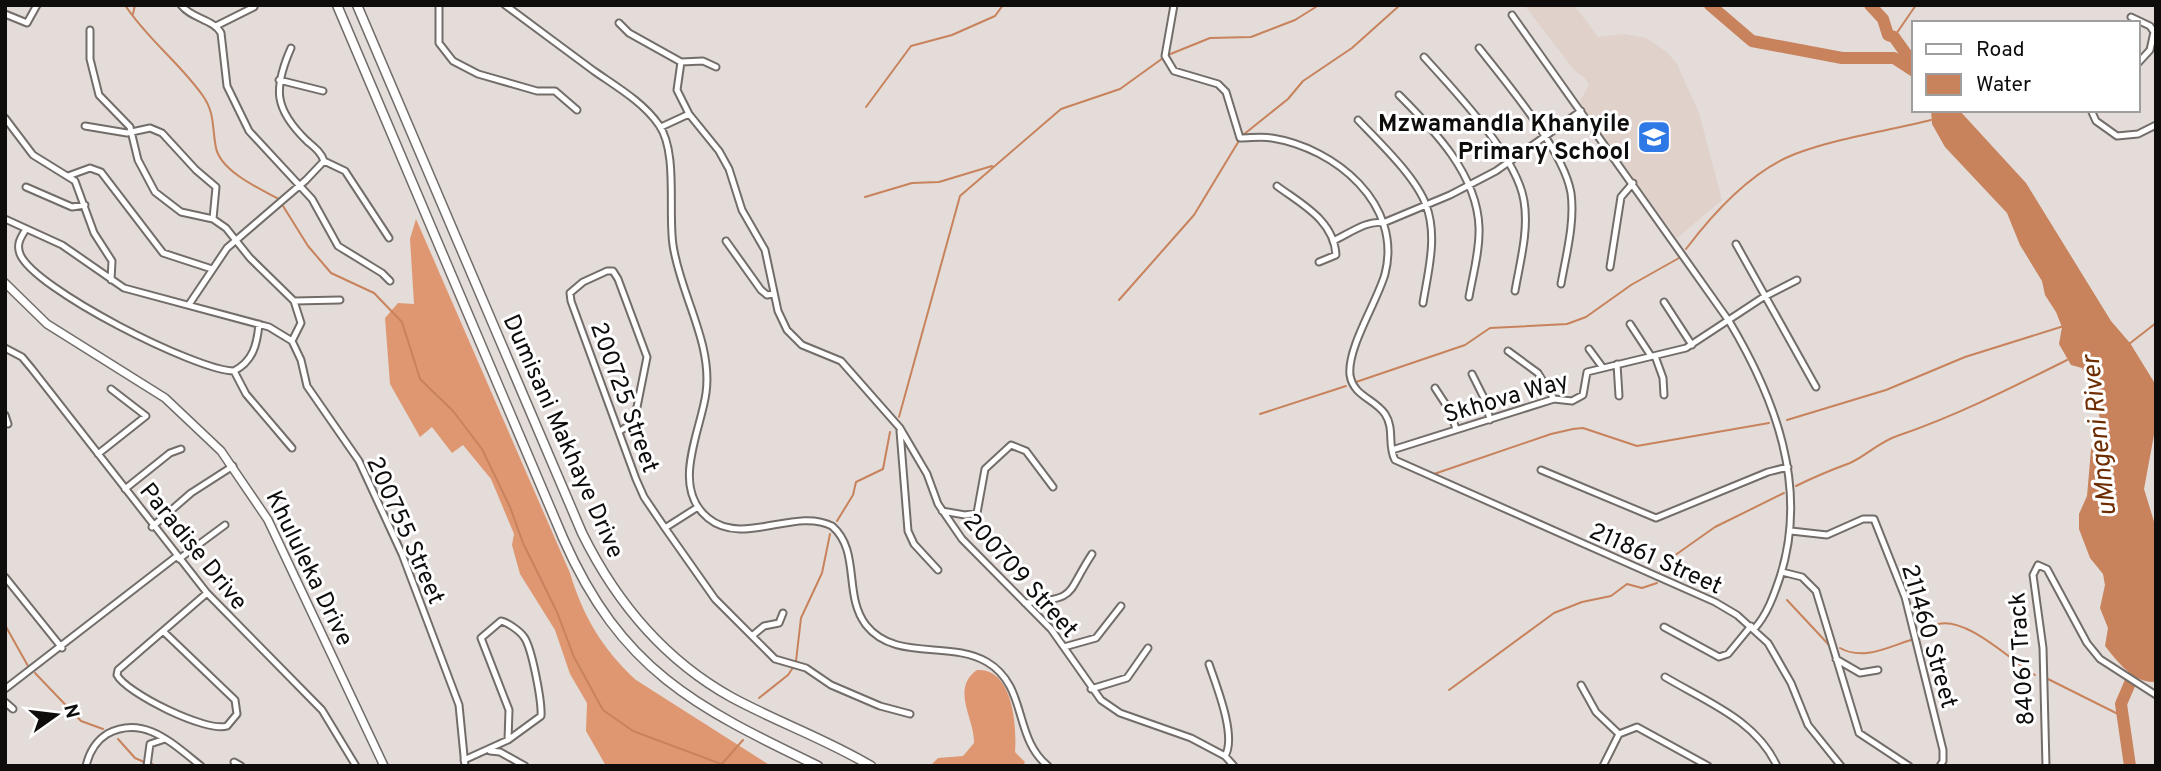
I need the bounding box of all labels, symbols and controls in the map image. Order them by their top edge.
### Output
legend [1912,21,2140,112]
text: Road [1976,37,2025,64]
text: Water [1976,72,2031,99]
place label: Mzwamandla Khanyile Primary School [1378,110,1630,168]
school or university icon: Mzwamandla Khanyile Primary School [1635,118,1673,156]
street label: Dumisani Makhaye Drive [495,310,630,563]
street label: 200725 Street [582,318,664,477]
water label: uMngeni River [2075,352,2125,518]
street label: Skhova Way [1441,367,1573,431]
street label: 200755 Street [358,452,450,609]
street label: Paradise Drive [132,477,253,617]
street label: Khululeka Drive [258,486,359,651]
street label: 200709 Street [956,508,1083,645]
street label: 211861 Street [1584,517,1726,602]
street label: 211460 Street [1893,561,1963,712]
street label: 84067 Track [2003,591,2043,727]
north arrow [21,680,91,750]
text: N [57,702,84,721]

